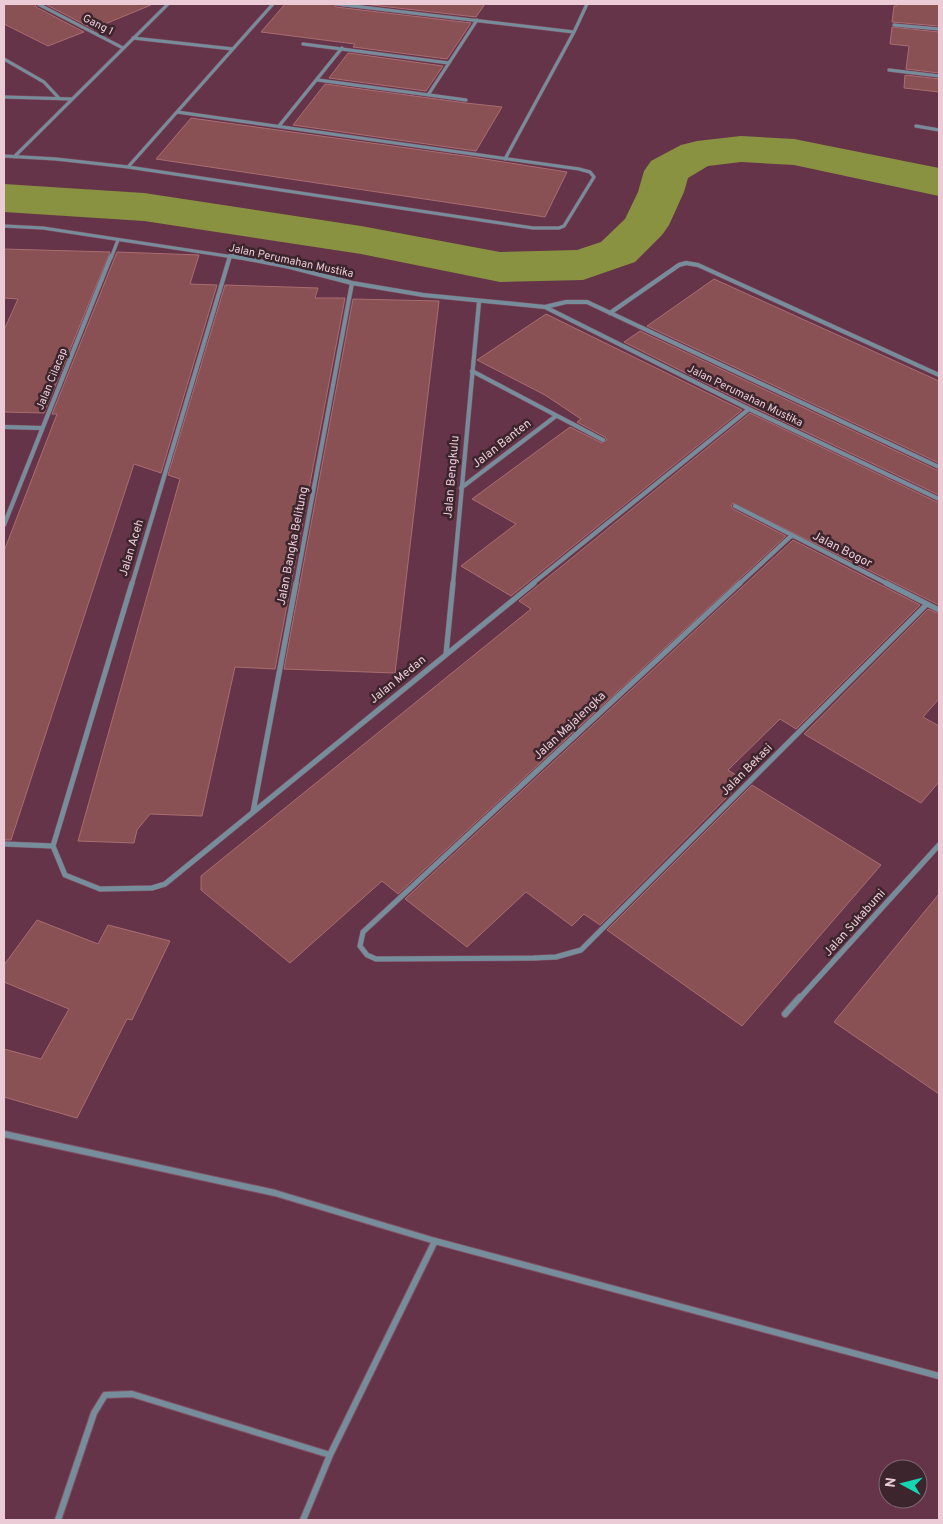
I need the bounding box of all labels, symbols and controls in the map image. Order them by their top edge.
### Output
street label: Gang 1 [80,11,116,39]
street label: Jalan Perumahan Mustika [227,241,355,281]
street label: Jalan Cilacap [33,346,71,412]
street label: Jalan Perumahan Mustika [685,362,805,430]
street label: Jalan Banten [469,416,535,472]
street label: Jalan Bengkulu [440,435,464,519]
street label: Jalan Bangka Belitung [274,485,312,607]
street label: Jalan Aceh [116,517,148,579]
street label: Jalan Bogor [809,528,875,572]
street label: Jalan Medan [366,652,430,708]
street label: Jalan Majalengka [530,688,610,764]
street label: Jalan Bekasi [717,740,777,800]
street label: Jalan Sukabumi [821,886,889,960]
north arrow [878,1459,928,1509]
text: N [883,1477,901,1489]

